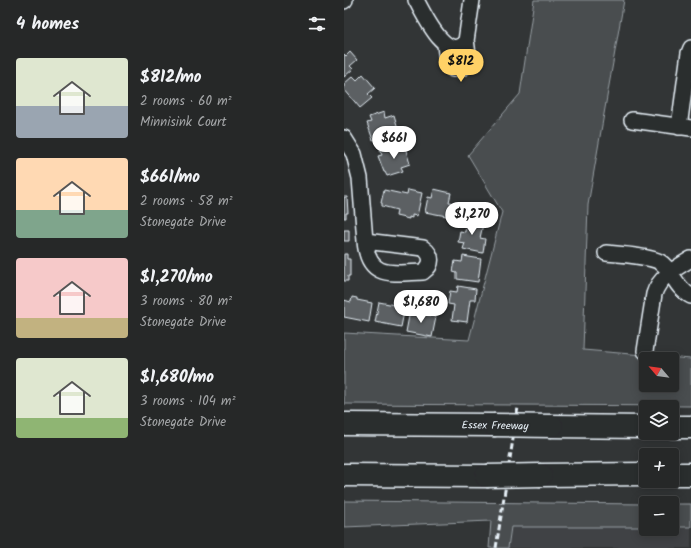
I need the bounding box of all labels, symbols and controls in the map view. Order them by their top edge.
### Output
text: 4 homes [16,11,79,38]
icon: filters [306,13,328,35]
pin: $812 [437,49,485,83]
text: $812 [448,51,474,72]
text: $812/mo [140,64,202,91]
icon: home [48,74,96,122]
text: 2 rooms · 60 m² [140,91,232,112]
text: Minnisink Court [140,112,226,133]
pin: $661 [370,126,418,160]
text: $661 [381,128,407,149]
text: $661/mo [140,164,200,191]
icon: home [48,174,96,222]
text: 2 rooms · 58 m² [140,191,233,212]
pin: $1,270 [439,202,505,236]
text: $1,270 [454,204,490,225]
text: Stonegate Drive [140,212,226,233]
text: $1,270/mo [140,264,213,291]
icon: home [48,274,96,322]
pin: $1,680 [388,290,454,324]
text: 3 rooms · 80 m² [140,291,232,312]
text: $1,680 [403,292,439,313]
text: Stonegate Drive [140,312,226,333]
north arrow [639,352,679,392]
map controls [639,352,679,536]
text: $1,680/mo [140,364,214,391]
icon: home [48,374,96,422]
text: 3 rooms · 104 m² [140,391,235,412]
button: layers [639,400,679,440]
text: Stonegate Drive [140,412,226,433]
street label: Essex Freeway [461,416,529,436]
button: + [639,448,679,488]
button: − [639,496,679,536]

